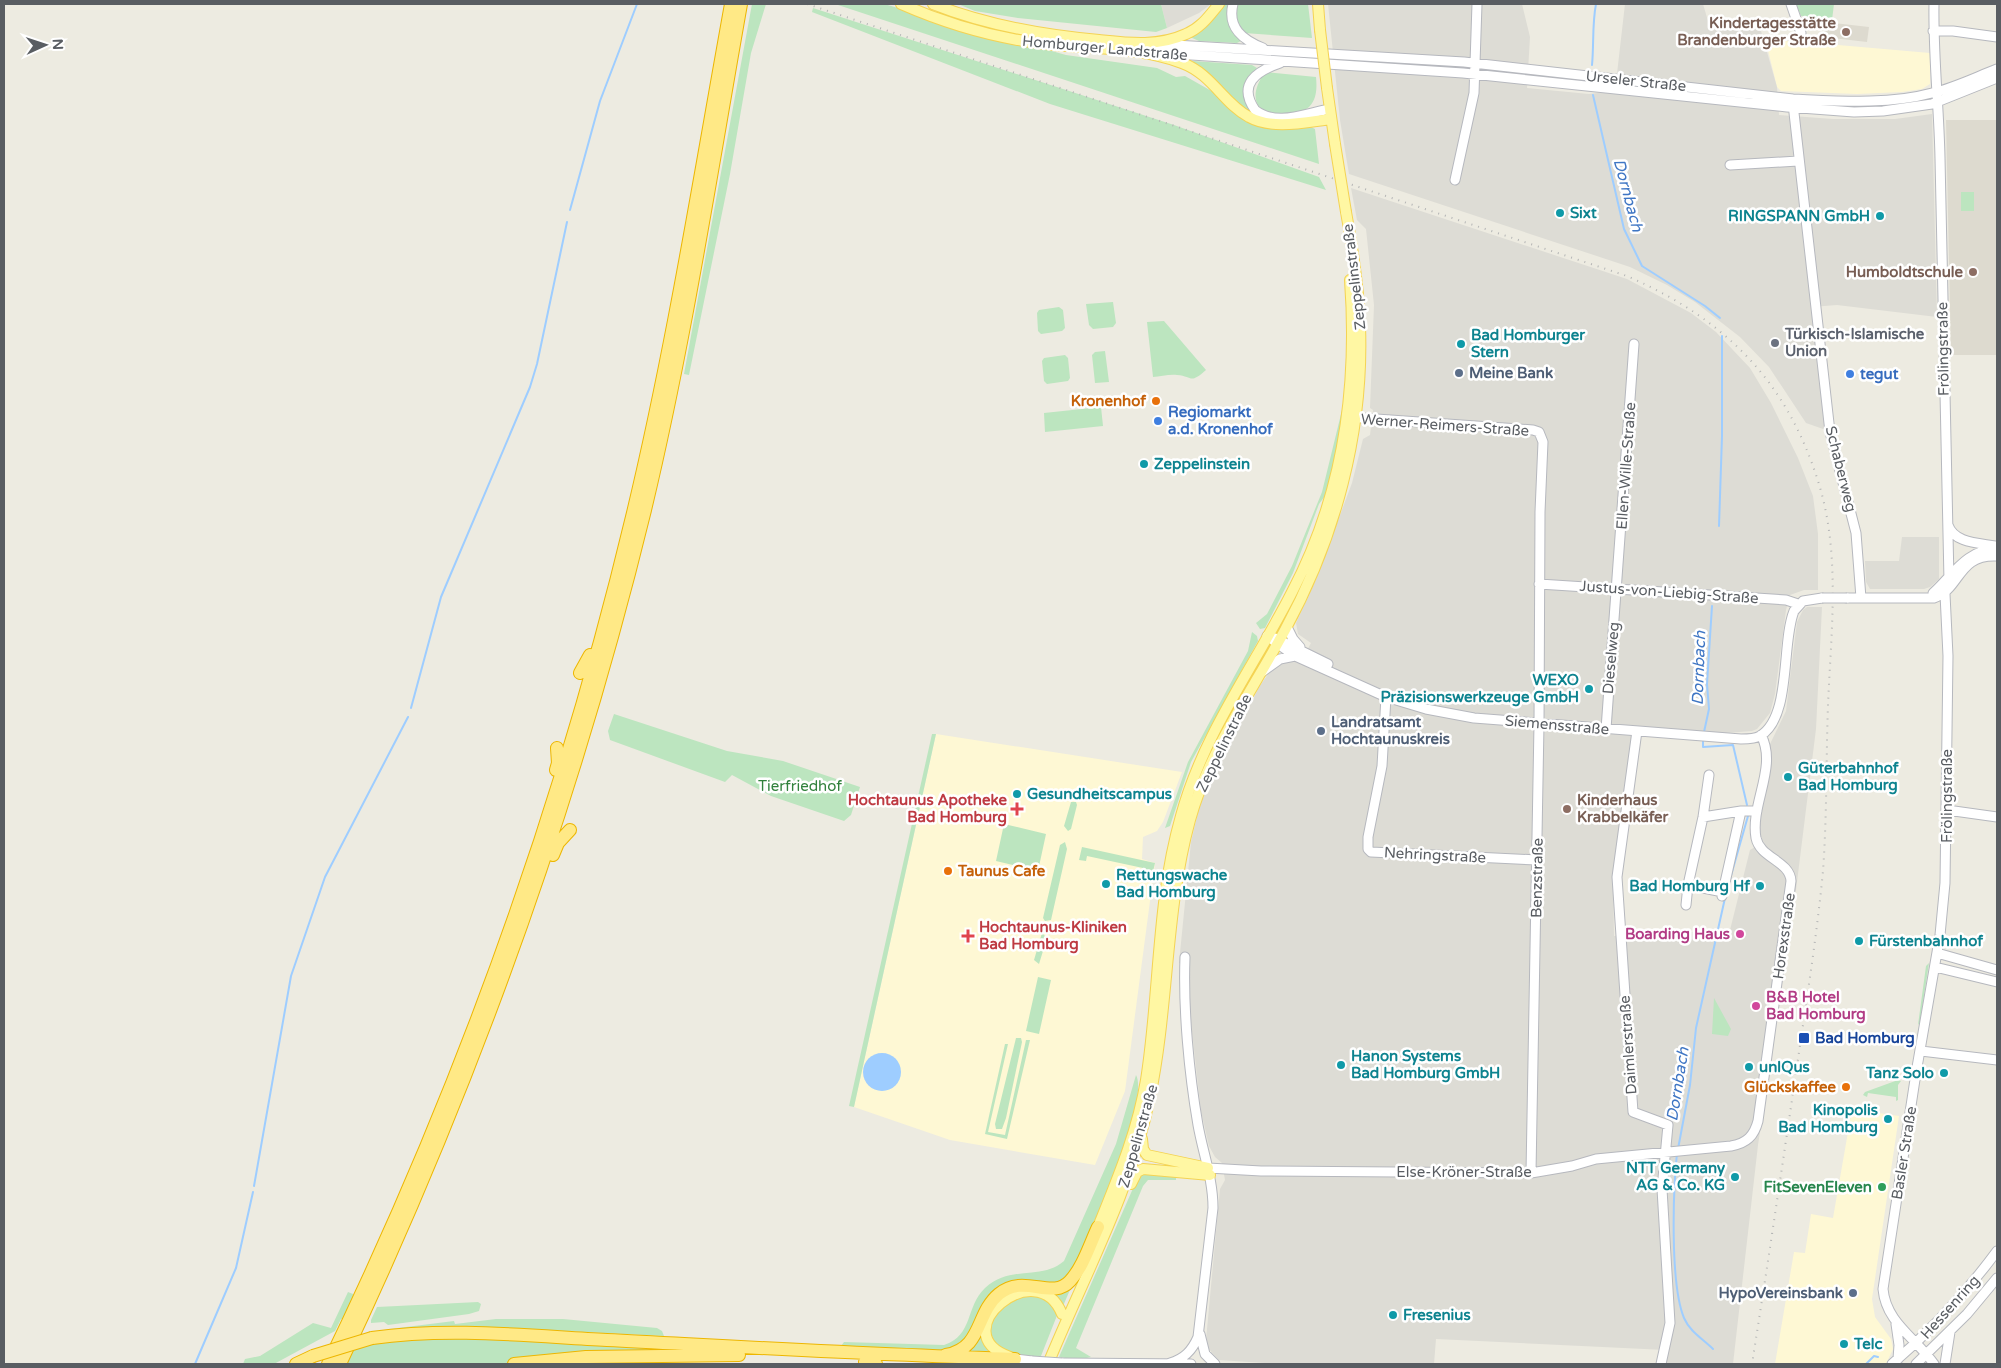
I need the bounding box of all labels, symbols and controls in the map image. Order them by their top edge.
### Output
place label: Kindertagesstätte Brandenburger Straße [1677,14,1837,50]
north arrow [20,20,70,70]
marker: Kindertagesstätte Brandenburger Straße [1840,26,1852,38]
street label: Homburger Landstraße [1022,32,1188,64]
text: N [49,38,66,50]
street label: Urseler Straße [1585,67,1687,95]
water label: Dornbach [1609,157,1648,235]
place label: Sixt [1570,204,1597,222]
marker: Sixt [1554,207,1566,219]
place label: RINGSPANN GmbH [1728,207,1870,225]
marker: RINGSPANN GmbH [1874,210,1886,222]
street label: Zeppelinstraße [1339,223,1369,331]
place label: Humboldtschule [1846,263,1964,281]
marker: Humboldtschule [1967,266,1979,278]
street label: Frölingstraße [1933,302,1953,396]
place label: Türkisch-Islamische Union [1784,325,1925,360]
place label: Bad Homburger Stern [1471,326,1585,361]
marker: Türkisch-Islamische Union [1769,337,1781,349]
marker: Bad Homburger Stern [1455,338,1467,350]
place label: Meine Bank [1469,364,1553,382]
place label: tegut [1859,365,1899,384]
marker: Meine Bank [1453,367,1465,379]
marker: tegut [1844,368,1856,380]
place label: Kronenhof [1071,392,1146,410]
marker: Kronenhof [1150,395,1162,407]
street label: Ellen-Wille-Straße [1613,402,1639,530]
place label: Regiomarkt a.d. Kronenhof [1168,403,1273,438]
street label: Werner-Reimers-Straße [1360,410,1530,440]
marker: Regiomarkt a.d. Kronenhof [1152,415,1164,427]
street label: Schaberweg [1822,424,1860,514]
place label: Zeppelinstein [1154,455,1250,474]
marker: Zeppelinstein [1138,458,1150,470]
street label: Justus-von-Liebig-Straße [1579,577,1759,607]
street label: Dieselweg [1599,621,1623,695]
water label: Dornbach [1688,629,1710,706]
place label: WEXO Präzisionswerkzeuge GmbH [1380,671,1579,707]
marker: WEXO Präzisionswerkzeuge GmbH [1583,683,1595,695]
street label: Zeppelinstraße [1193,691,1255,795]
street label: Siemensstraße [1504,711,1610,739]
place label: Landratsamt Hochtaunuskreis [1331,713,1450,748]
marker: Landratsamt Hochtaunuskreis [1315,725,1327,737]
street label: Frölingstraße [1938,749,1956,843]
place label: Güterbahnhof Bad Homburg [1798,759,1899,795]
marker: Güterbahnhof Bad Homburg [1782,771,1794,783]
park label: Tierfriedhof [758,777,842,795]
place label: Gesundheitscampus [1027,785,1172,804]
marker: Gesundheitscampus [1011,788,1023,800]
place label: Hochtaunus Apotheke Bad Homburg [848,791,1008,827]
place label: Kinderhaus Krabbelkäfer [1577,791,1668,826]
marker: Hochtaunus Apotheke Bad Homburg [1011,803,1023,815]
marker: Kinderhaus Krabbelkäfer [1561,803,1573,815]
street label: Benzstraße [1527,838,1547,918]
street label: Nehringstraße [1383,843,1487,867]
place label: Taunus Cafe [957,862,1046,880]
marker: Taunus Cafe [942,865,954,877]
place label: Rettungswache Bad Homburg [1116,866,1228,902]
place label: Bad Homburg Hf [1629,877,1750,896]
marker: Rettungswache Bad Homburg [1100,878,1112,890]
marker: Bad Homburg Hf [1754,880,1766,892]
street label: Horexstraße [1769,892,1799,980]
place label: Hochtaunus-Kliniken Bad Homburg [979,918,1127,954]
place label: Boarding Haus [1625,925,1730,944]
marker: Boarding Haus [1734,928,1746,940]
marker: Hochtaunus-Kliniken Bad Homburg [961,929,975,943]
place label: Fürstenbahnhof [1869,932,1983,950]
marker: Fürstenbahnhof [1853,935,1865,947]
place label: B&B Hotel Bad Homburg [1766,988,1866,1024]
street label: Daimlerstraße [1616,995,1640,1095]
marker: B&B Hotel Bad Homburg [1750,1000,1762,1012]
place label: Bad Homburg [1815,1029,1915,1048]
marker: Bad Homburg [1797,1031,1811,1045]
water label: Dornbach [1662,1044,1694,1123]
place label: Hanon Systems Bad Homburg GmbH [1351,1047,1500,1083]
place label: unIQus [1759,1058,1810,1076]
marker: Hanon Systems Bad Homburg GmbH [1335,1059,1347,1071]
marker: unIQus [1743,1061,1755,1073]
place label: Tanz Solo [1865,1064,1934,1082]
marker: Tanz Solo [1938,1067,1950,1079]
place label: Glückskaffee [1744,1078,1837,1096]
marker: Glückskaffee [1840,1081,1852,1093]
street label: Zeppelinstraße [1115,1082,1161,1190]
place label: Kinopolis Bad Homburg [1778,1101,1878,1137]
street label: Basler Straße [1888,1105,1920,1201]
marker: Kinopolis Bad Homburg [1882,1113,1894,1125]
place label: NTT Germany AG & Co. KG [1626,1159,1725,1194]
street label: Else-Kröner-Straße [1396,1163,1532,1181]
marker: NTT Germany AG & Co. KG [1729,1171,1741,1183]
place label: FitSevenEleven [1763,1178,1872,1196]
marker: FitSevenEleven [1876,1181,1888,1193]
street label: Hessenring [1917,1271,1983,1343]
place label: HypoVereinsbank [1719,1284,1843,1303]
marker: HypoVereinsbank [1847,1287,1859,1299]
place label: Fresenius [1403,1306,1471,1324]
marker: Fresenius [1387,1309,1399,1321]
place label: Telc [1853,1335,1882,1353]
marker: Telc [1838,1338,1850,1350]

